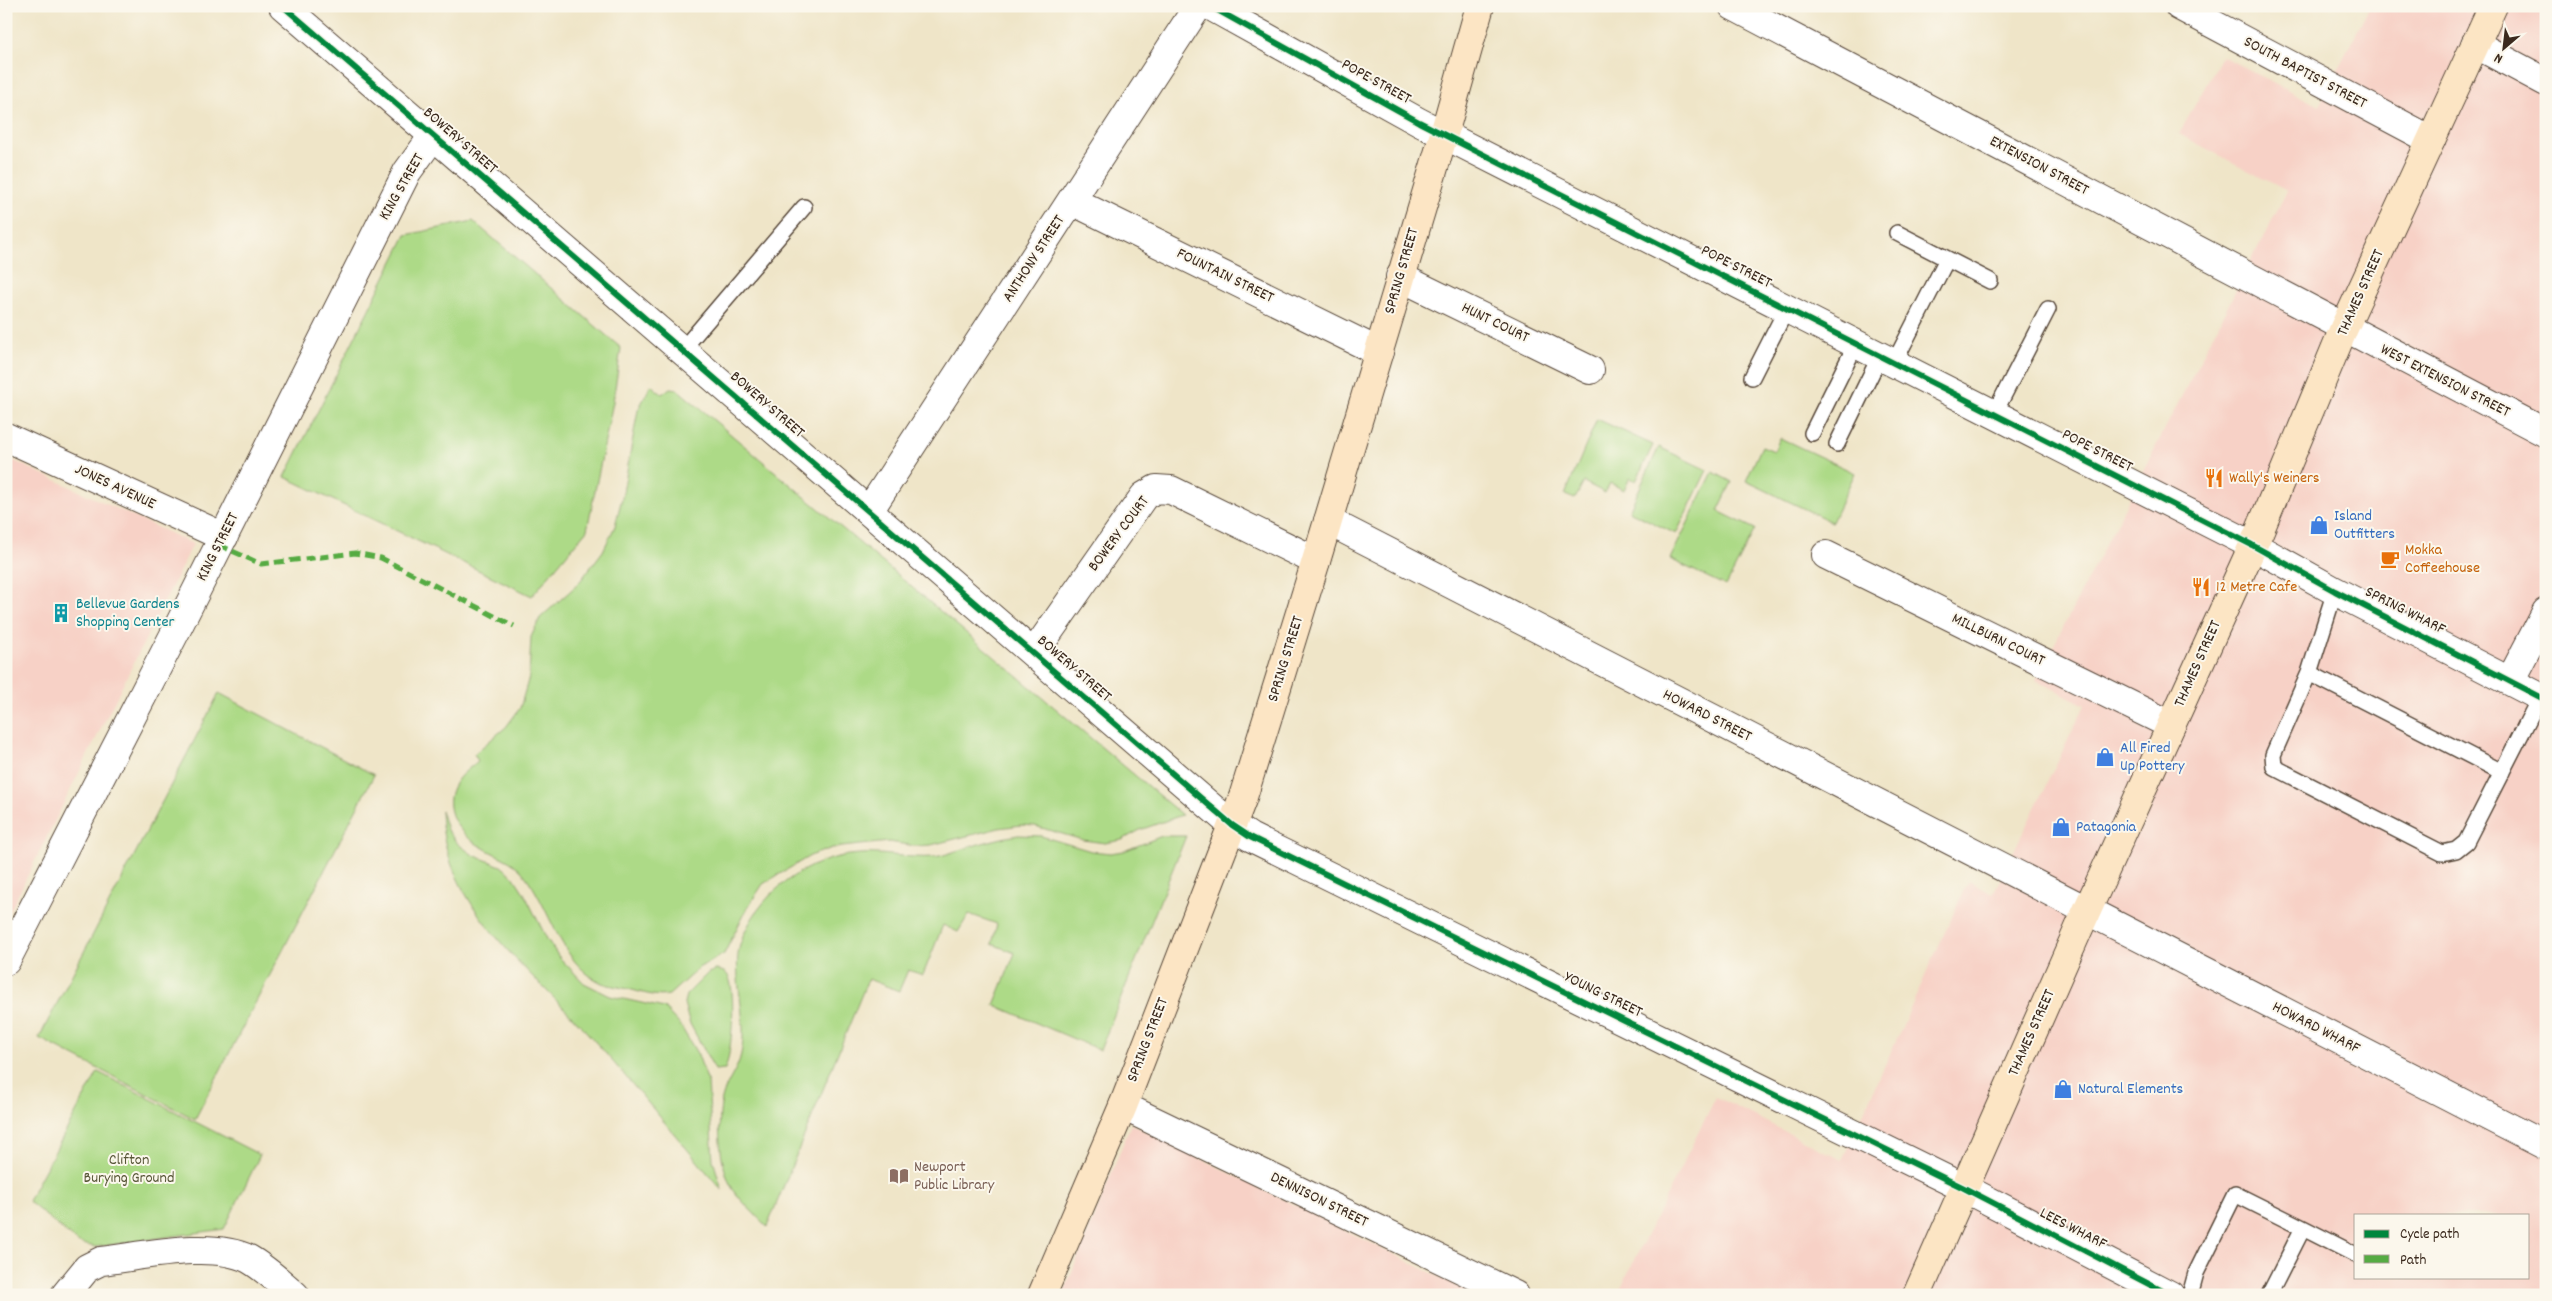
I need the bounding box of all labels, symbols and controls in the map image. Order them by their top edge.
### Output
north arrow [2480,22,2530,72]
street label: SOUTH BAPTIST STREET [2239,31,2371,115]
text: N [2491,47,2507,68]
street label: POPE STREET [1337,53,1416,111]
street label: BOWERY STREET [417,102,503,180]
street label: EXTENSION STREET [1985,130,2093,202]
street label: KING STREET [373,149,431,225]
street label: ANTHONY STREET [997,210,1071,307]
street label: SPRING STREET [1379,225,1425,317]
street label: POPE STREET [1697,239,1776,295]
street label: FOUNTAIN STREET [1172,242,1278,310]
street label: THAMES STREET [2332,245,2391,340]
street label: HUNT COURT [1457,297,1533,350]
street label: WEST EXTENSION STREET [2376,338,2514,424]
street label: BOWERY STREET [724,366,810,444]
street label: POPE STREET [2058,423,2137,479]
street label: JONES AVENUE [70,458,160,516]
restaurant icon: Wally's Weiners [2203,467,2225,489]
place label: Wally's Weiners [2229,467,2320,490]
street label: BOWERY COURT [1083,491,1155,577]
place label: Island Outfitters [2334,505,2395,546]
street label: KING STREET [191,508,245,585]
shop icon: Island Outfitters [2308,514,2330,536]
place label: Mokka Coffeehouse [2405,539,2480,580]
cafe icon: Mokka Coffeehouse [2379,548,2401,570]
restaurant icon: 12 Metre Cafe [2190,576,2212,598]
place label: 12 Metre Cafe [2216,576,2297,599]
street label: SPRING WHARF [2361,581,2449,641]
place label: Bellevue Gardens Shopping Center [76,593,180,634]
building icon: Bellevue Gardens Shopping Center [50,602,72,624]
street label: MILLBURN COURT [1948,608,2049,673]
street label: SPRING STREET [1262,613,1310,705]
street label: THAMES STREET [2169,616,2228,711]
street label: BOWERY STREET [1031,630,1117,708]
street label: HOWARD STREET [1658,684,1756,749]
place label: All Fired Up Pottery [2120,737,2185,778]
shop icon: All Fired Up Pottery [2094,746,2116,768]
shop icon: Patagonia [2050,816,2072,838]
place label: Patagonia [2076,816,2137,839]
street label: YOUNG STREET [1560,966,1647,1024]
street label: THAMES STREET [2003,985,2062,1080]
street label: SPRING STREET [1121,994,1175,1086]
street label: HOWARD WHARF [2268,996,2364,1060]
shop icon: Natural Elements [2052,1078,2074,1100]
place label: Natural Elements [2078,1078,2184,1101]
park label: Clifton Burying Ground [84,1149,174,1190]
place label: Newport Public Library [914,1156,995,1197]
library icon: Newport Public Library [888,1165,910,1187]
street label: DENNISON STREET [1266,1166,1372,1234]
street label: LEES WHARF [2035,1202,2111,1256]
legend [2354,1214,2530,1278]
text: Cycle path [2400,1224,2460,1246]
text: Path [2400,1250,2426,1272]

